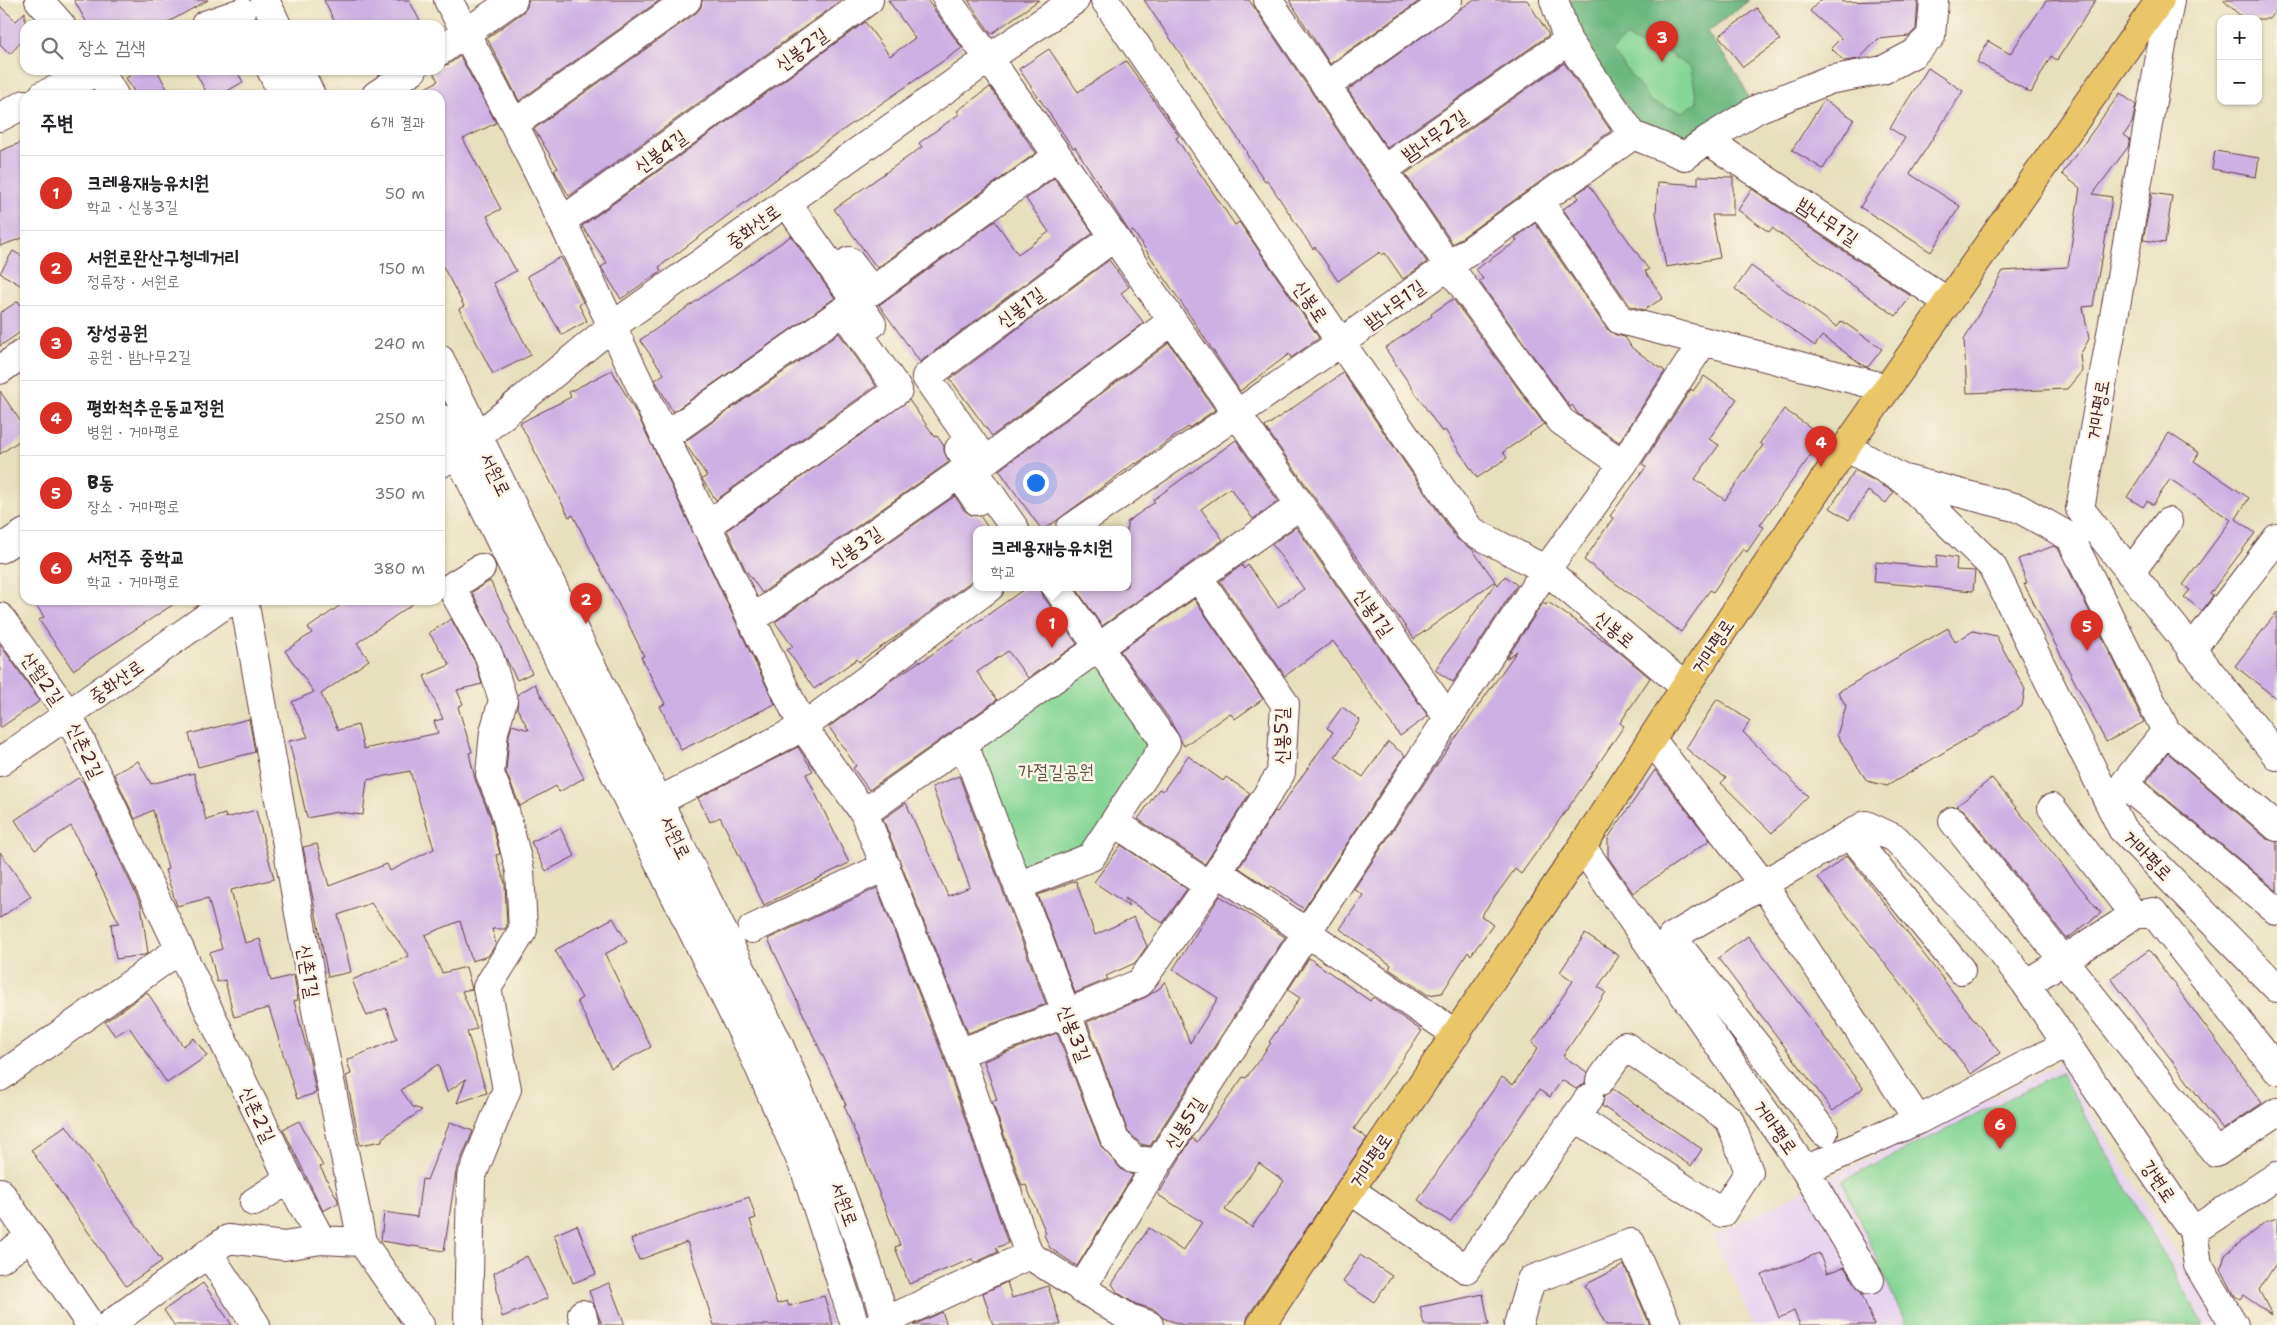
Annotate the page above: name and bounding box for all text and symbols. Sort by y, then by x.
map controls [2217,15,2262,105]
button: + [2217,15,2262,60]
search box [20,20,445,75]
pin: 3 [1646,21,1678,62]
street label: 신봉2길 [770,22,833,77]
icon: search [38,34,66,62]
text: 장소 검색 [78,35,146,60]
button: − [2217,60,2262,105]
street label: 밤나무2길 [1397,104,1472,167]
text: 주변 [40,109,74,137]
text: 6개 결과 [370,112,425,133]
street label: 신봉4길 [629,124,692,179]
text: 크레용재능유치원 [87,170,209,195]
text: 1 [52,183,60,204]
text: 50 m [385,183,425,204]
street label: 밤나무1길 [1792,192,1863,251]
text: 학교 · 신봉3길 [87,196,178,217]
street label: 중화산로 [721,198,785,254]
text: 서원로완산구청네거리 [87,245,240,270]
text: 2 [50,258,62,279]
text: 150 m [378,258,425,279]
text: 정류장 · 서원로 [87,271,180,292]
street label: 밤나무1길 [1359,274,1430,335]
street label: 신봉로 [1287,275,1334,327]
street label: 신봉1길 [991,281,1049,334]
text: 장성공원 [87,320,148,345]
text: 3 [50,333,62,354]
text: 240 m [373,333,425,354]
text: 공원 · 밤나무2길 [87,346,191,367]
street label: 거마평로 [2080,378,2115,442]
text: 평화척추운동교정원 [87,395,225,420]
text: 4 [50,408,62,429]
text: 250 m [374,408,425,429]
text: 병원 · 거마평로 [87,421,180,442]
pin: 4 [1805,426,1837,467]
street label: 서원로 [474,448,517,500]
text: B동 [87,470,114,495]
your location [1023,470,1049,496]
text: 5 [51,483,61,504]
text: 350 m [374,483,425,504]
text: 장소 · 거마평로 [87,496,180,517]
street label: 신봉3길 [824,520,887,575]
popup [973,526,1131,591]
text: 크레용재능유치원 [991,535,1113,560]
text: 서전주 중학교 [87,545,185,570]
text: 6 [50,558,62,579]
text: 380 m [373,558,425,579]
text: 학교 [991,561,1017,582]
text: 학교 · 거마평로 [87,571,180,592]
pin: 2 [570,583,602,624]
street label: 신봉1길 [1348,583,1399,641]
street label: 신봉로 [1589,605,1640,654]
pin: 1 [1036,607,1068,648]
pin: 5 [2071,610,2103,651]
street label: 거마평로 [1685,614,1740,679]
street label: 산월2길 [15,647,70,710]
street label: 중화산로 [84,654,149,709]
street label: 신봉5길 [1269,707,1294,765]
street label: 신촌2길 [62,718,109,782]
park label: 가절길공원 [1018,759,1094,784]
street label: 서원로 [654,811,697,863]
street label: 거마평로 [2117,825,2178,886]
street label: 신촌1길 [292,942,325,1000]
street label: 신봉3길 [1052,1001,1097,1065]
street label: 신촌2길 [234,1082,281,1146]
street label: 신봉5길 [1158,1092,1211,1154]
street label: 거마평로 [1748,1095,1803,1160]
pin: 6 [1984,1108,2016,1149]
street label: 거마평로 [1343,1128,1398,1193]
street label: 강변로 [2135,1155,2182,1207]
street label: 서원로 [825,1178,864,1230]

